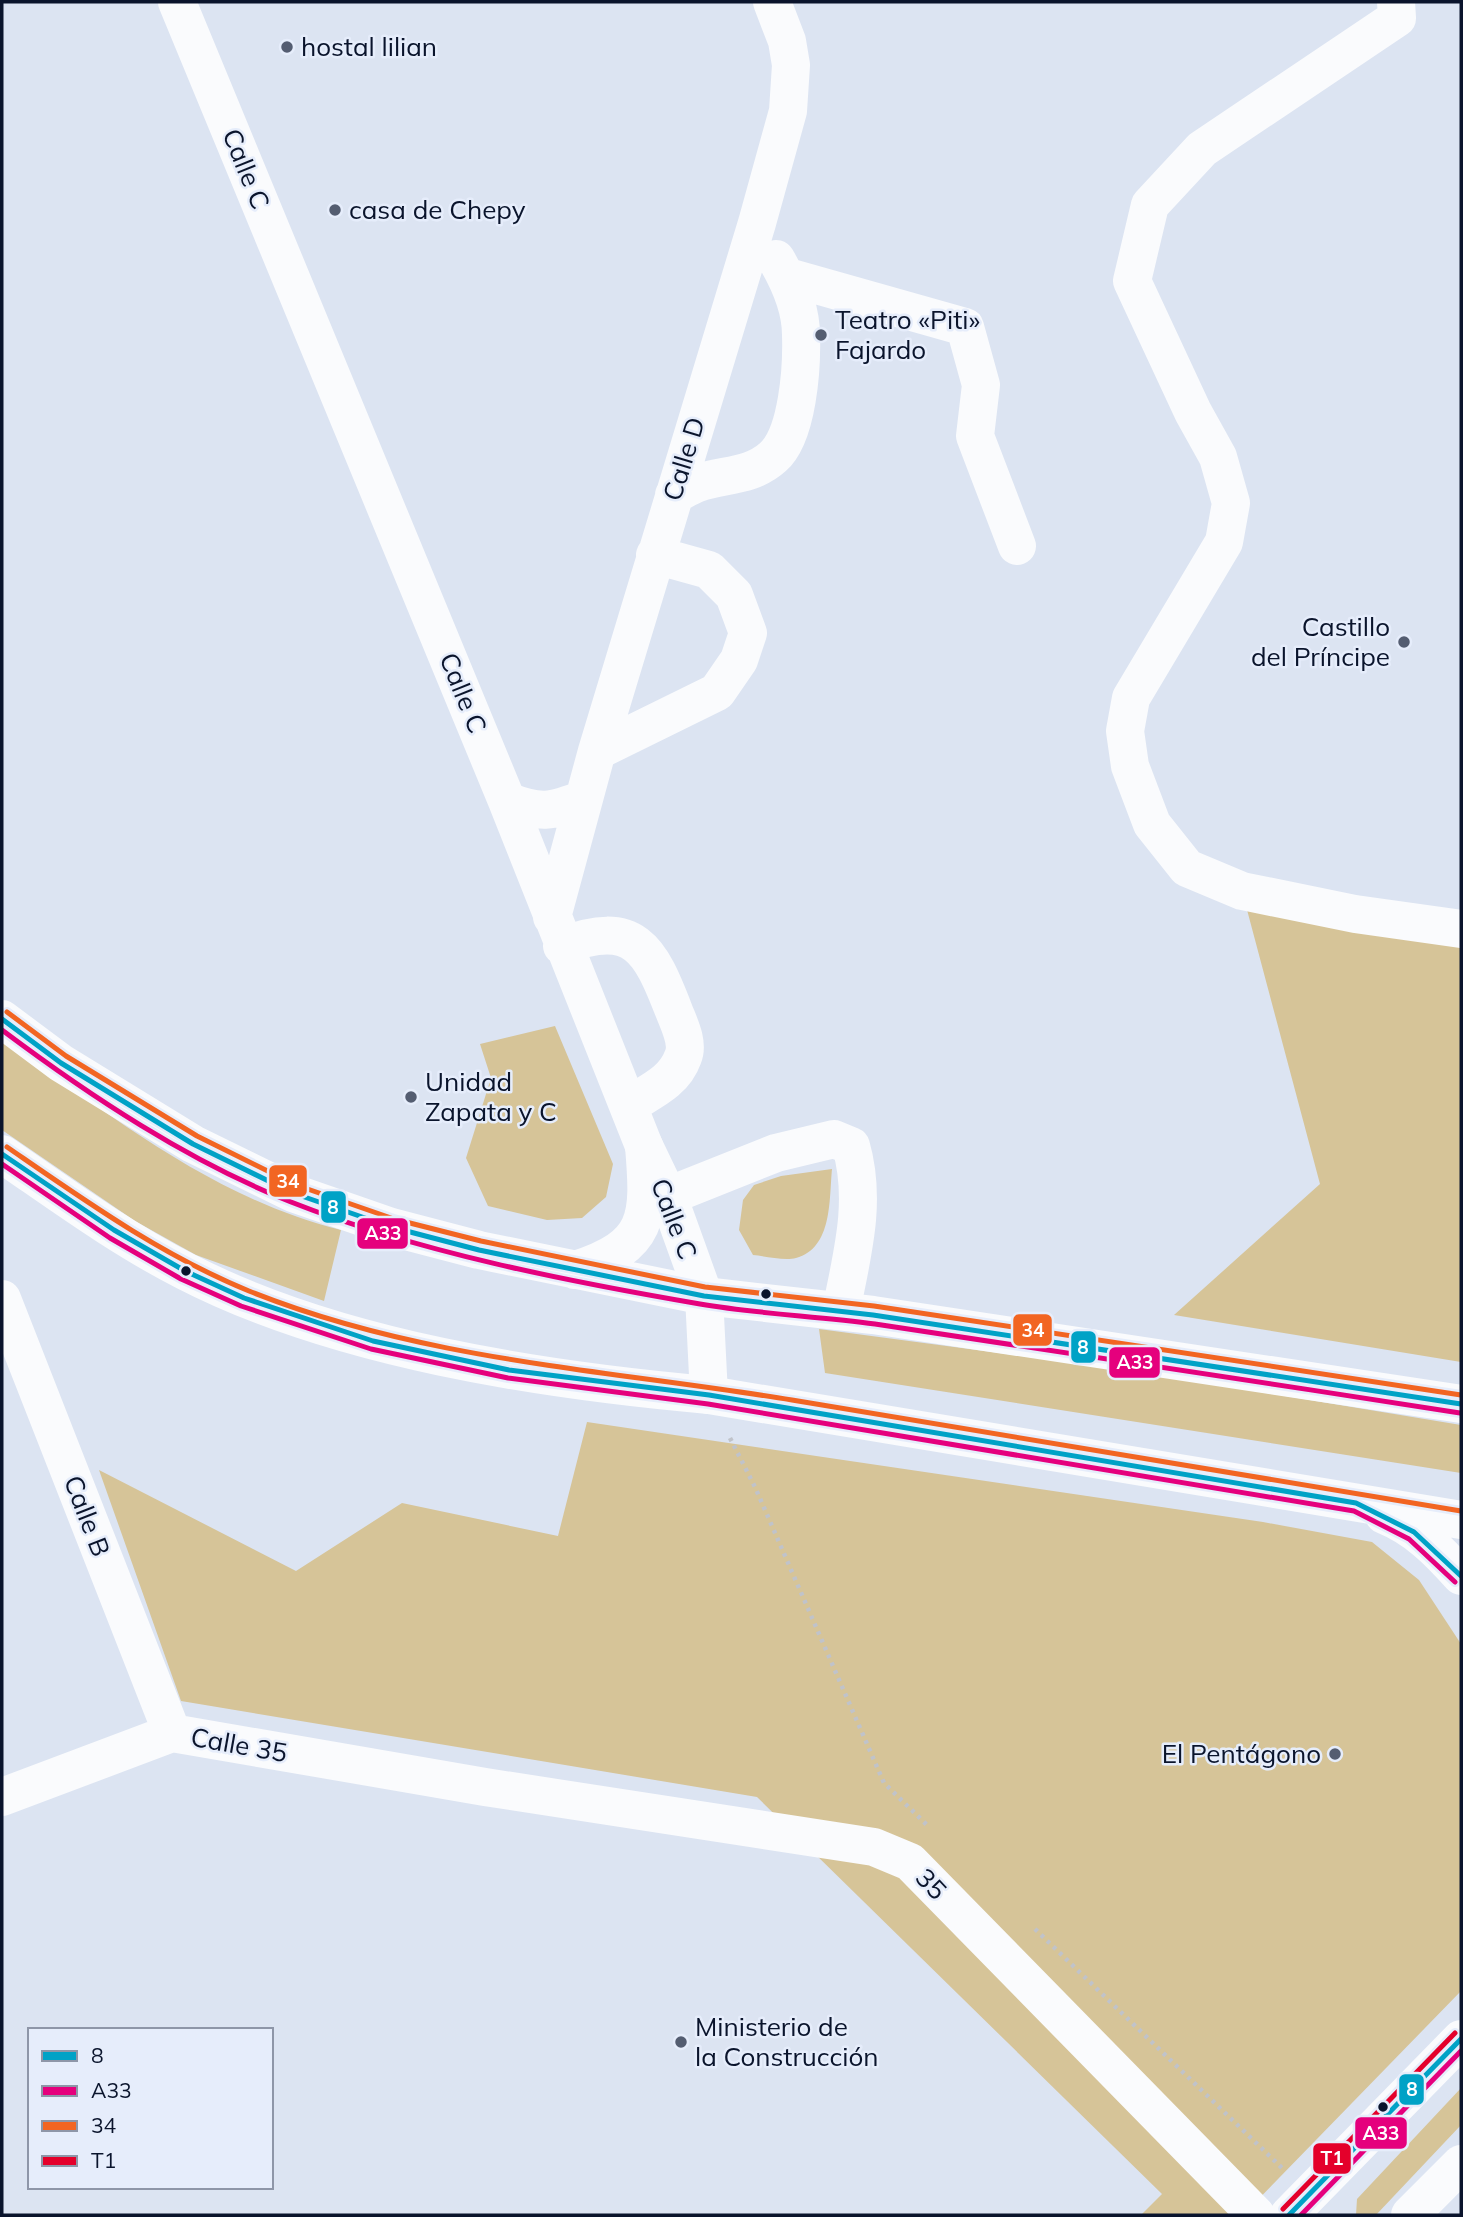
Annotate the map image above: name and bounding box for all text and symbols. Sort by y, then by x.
place label: hostal lilian [301,30,437,63]
marker: hostal lilian [279,39,295,55]
street label: Calle C [215,124,278,214]
place label: casa de Chepy [349,193,526,226]
marker: casa de Chepy [327,202,343,218]
place label: Teatro «Piti» Fajardo [835,303,980,366]
marker: Teatro «Piti» Fajardo [813,327,829,343]
street label: Calle D [655,413,712,505]
place label: Castillo del Príncipe [1251,610,1390,673]
marker: Castillo del Príncipe [1396,634,1412,650]
street label: Calle C [432,648,495,738]
place label: Unidad Zapata y C [425,1065,557,1128]
marker: Unidad Zapata y C [403,1089,419,1105]
line badge: 34 [268,1164,308,1198]
text: 34 [277,1169,300,1193]
street label: Calle C [644,1174,705,1264]
line badge: 8 [320,1190,347,1224]
text: 8 [327,1195,339,1219]
line badge: A33 [356,1217,409,1250]
text: A33 [364,1221,402,1245]
unlabelled marker [179,1264,193,1278]
unlabelled marker [759,1287,773,1301]
line badge: 34 [1012,1313,1053,1347]
text: 34 [1022,1318,1045,1342]
line badge: 8 [1070,1330,1097,1364]
text: 8 [1077,1335,1089,1359]
line badge: A33 [1108,1346,1161,1379]
text: A33 [1116,1350,1154,1374]
street label: Calle B [57,1471,118,1561]
street label: Calle 35 [188,1720,290,1769]
place label: El Pentágono [1162,1737,1321,1770]
marker: El Pentágono [1327,1746,1343,1762]
street label: 35 [909,1861,954,1906]
place label: Ministerio de la Construcción [695,2010,879,2073]
legend [28,2028,273,2189]
marker: Ministerio de la Construcción [673,2034,689,2050]
text: 8 [91,2042,104,2068]
line badge: 8 [1398,2073,1425,2106]
text: A33 [91,2077,132,2103]
text: 8 [1406,2077,1418,2101]
unlabelled marker [1376,2100,1390,2114]
text: 34 [91,2112,117,2138]
line badge: A33 [1354,2116,1408,2150]
text: A33 [1362,2121,1400,2145]
line badge: T1 [1312,2142,1352,2175]
text: T1 [1320,2146,1344,2170]
text: T1 [91,2147,116,2173]

